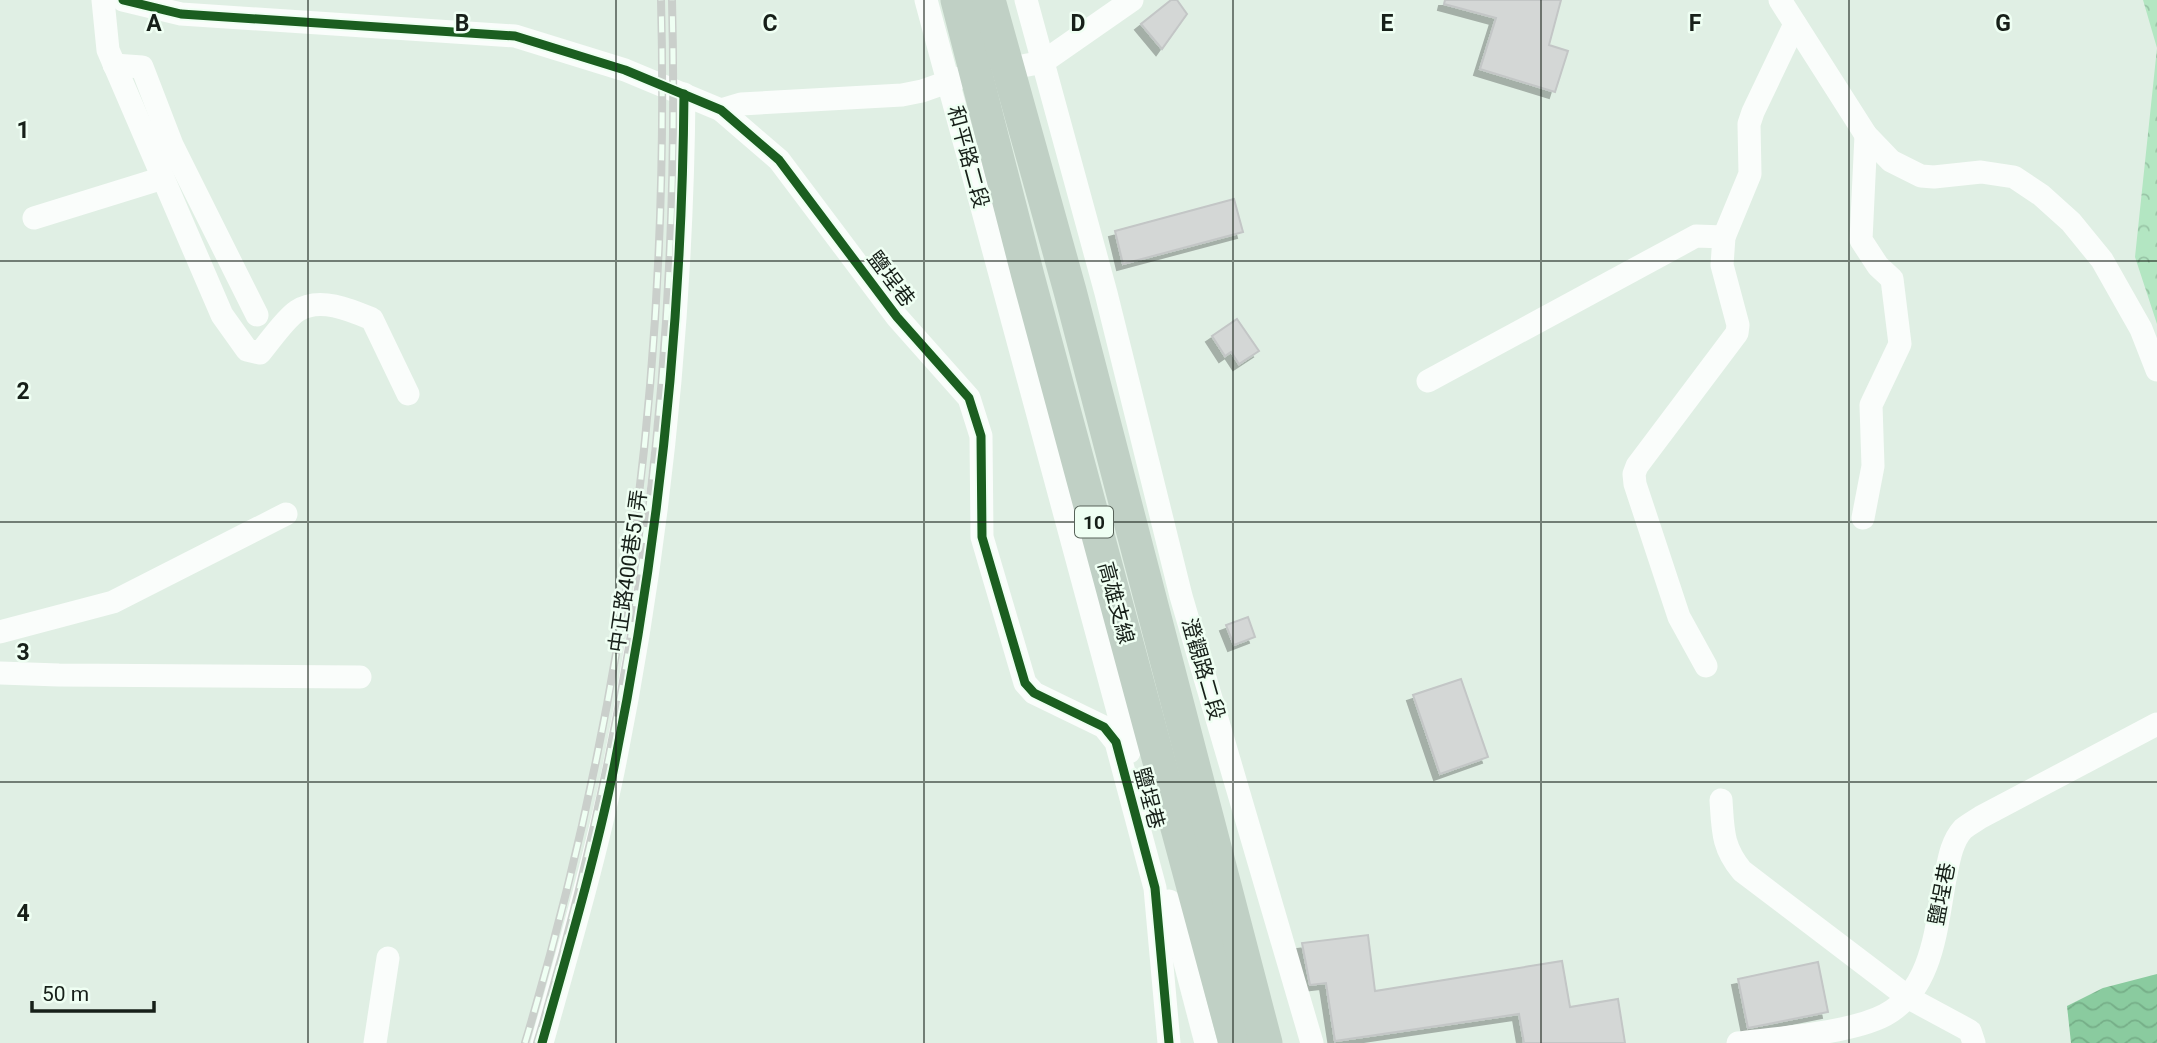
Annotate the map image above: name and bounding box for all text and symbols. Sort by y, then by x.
text: A [146,10,162,37]
text: B [455,10,469,37]
text: C [762,10,778,37]
text: D [1071,10,1085,37]
text: E [1381,10,1394,37]
text: F [1689,10,1702,37]
text: G [1995,10,2011,37]
street label: 和平路二段 [943,103,993,211]
text: 1 [16,117,30,144]
street label: 鹽埕巷 [862,247,920,311]
text: 2 [16,378,30,405]
street label: 中正路400巷51弄 [605,488,651,654]
road number: 10 [1075,506,1113,538]
street label: 高雄支線 [1094,559,1138,647]
street label: 澄觀路二段 [1177,615,1229,723]
text: 3 [16,639,30,666]
street label: 鹽埕巷 [1129,764,1169,832]
street label: 鹽埕巷 [1924,861,1960,927]
text: 4 [16,900,30,927]
scale bar [32,970,154,1014]
text: 50 m [42,982,89,1006]

